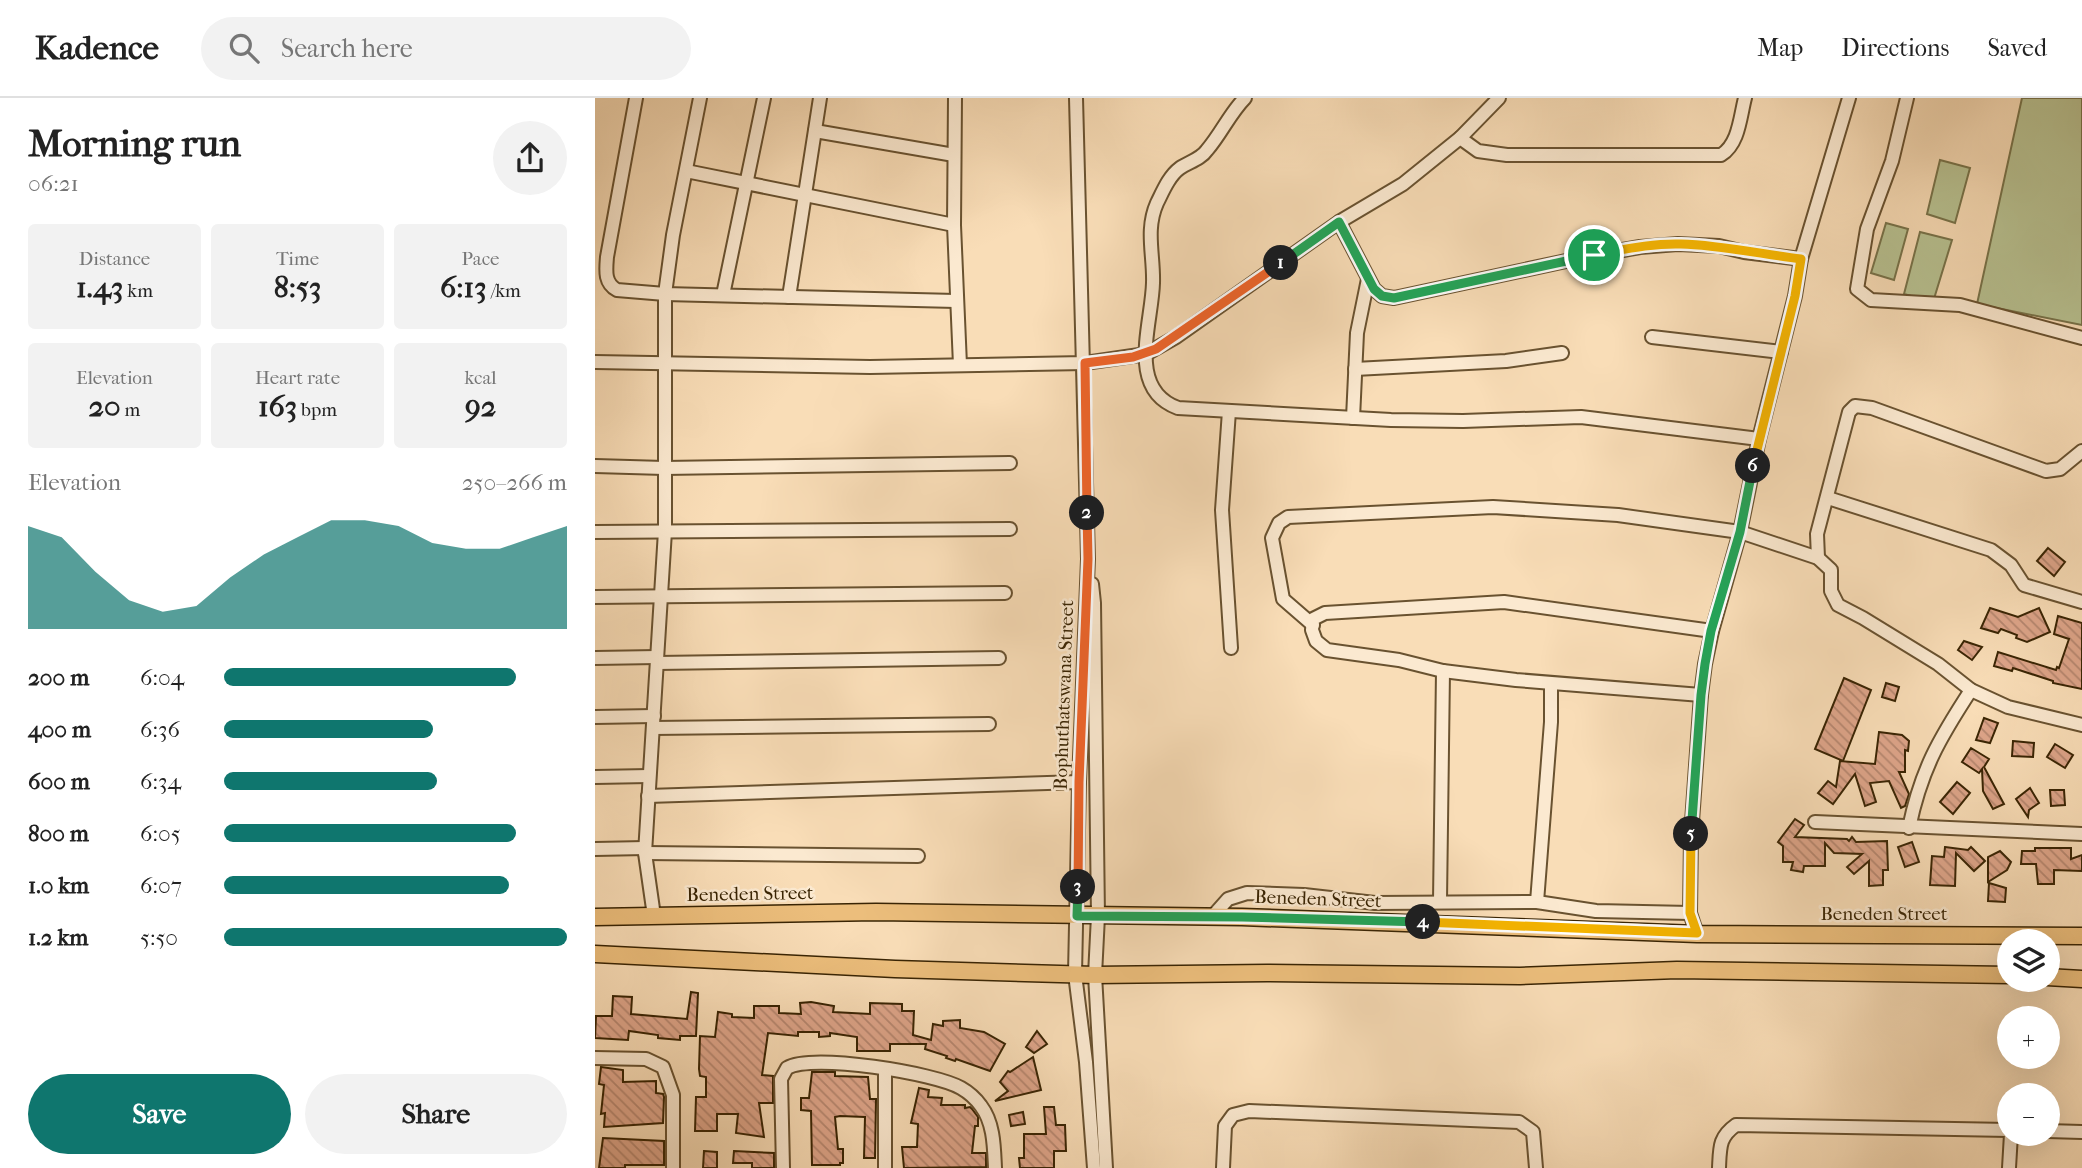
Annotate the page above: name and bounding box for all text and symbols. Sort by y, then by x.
search box [201,17,691,80]
text: Kadence [35,29,159,68]
icon: search [225,29,263,67]
text: Search here [281,33,413,64]
text: Map [1757,34,1803,62]
text: Directions [1841,34,1949,62]
text: Saved [1987,34,2047,62]
text: Morning run [28,121,241,166]
button: share [493,121,567,195]
text: 06:21 [28,170,79,197]
pin [1564,225,1624,285]
icon: arrive [1575,236,1613,274]
pin: 1 [1263,246,1299,280]
text: Distance [79,248,150,270]
text: Time [276,248,319,270]
text: Pace [462,248,499,270]
text: 1 [1277,251,1284,273]
text: 1.43 [76,270,123,305]
text: 8:53 [274,270,321,305]
text: 6:13 [440,270,487,305]
text: km [123,280,153,302]
text: /km [487,280,521,302]
text: Elevation [76,367,153,389]
text: Heart rate [255,367,340,389]
text: kcal [465,367,496,389]
text: 20 [89,389,121,424]
text: 163 [258,389,297,424]
text: 92 [465,389,496,424]
text: m [121,399,140,421]
text: bpm [297,399,337,421]
pin: 6 [1735,448,1771,484]
text: 6 [1747,454,1758,476]
text: Elevation [28,469,121,496]
text: 250–266 m [462,469,567,496]
pin: 2 [1070,496,1105,530]
text: 2 [1082,501,1091,523]
street label: Bophuthatswana Street [1050,600,1078,790]
text: 200 m [28,664,89,691]
text: 6:04 [140,664,184,691]
text: 400 m [28,716,91,743]
text: 6:36 [140,716,180,743]
text: 600 m [28,768,90,795]
text: 6:34 [140,768,181,795]
pin: 5 [1673,816,1709,852]
text: 800 m [28,820,89,847]
text: 6:05 [140,820,181,847]
text: 5 [1686,822,1695,844]
pin: 3 [1061,870,1095,904]
text: 1.0 km [28,872,89,899]
text: 6:07 [140,872,182,899]
text: 3 [1074,875,1081,897]
street label: Beneden Street [686,882,814,906]
street label: Beneden Street [1254,886,1382,912]
street label: Beneden Street [1820,903,1948,925]
pin: 4 [1405,904,1441,940]
text: 4 [1417,910,1428,932]
text: 1.2 km [28,924,88,951]
text: 5:50 [140,924,178,951]
map controls [1997,929,2060,1146]
button: layers [1997,929,2060,992]
button: + [1997,1006,2060,1069]
button: Save [28,1074,291,1154]
button: Share [305,1074,567,1154]
button: − [1997,1083,2060,1146]

